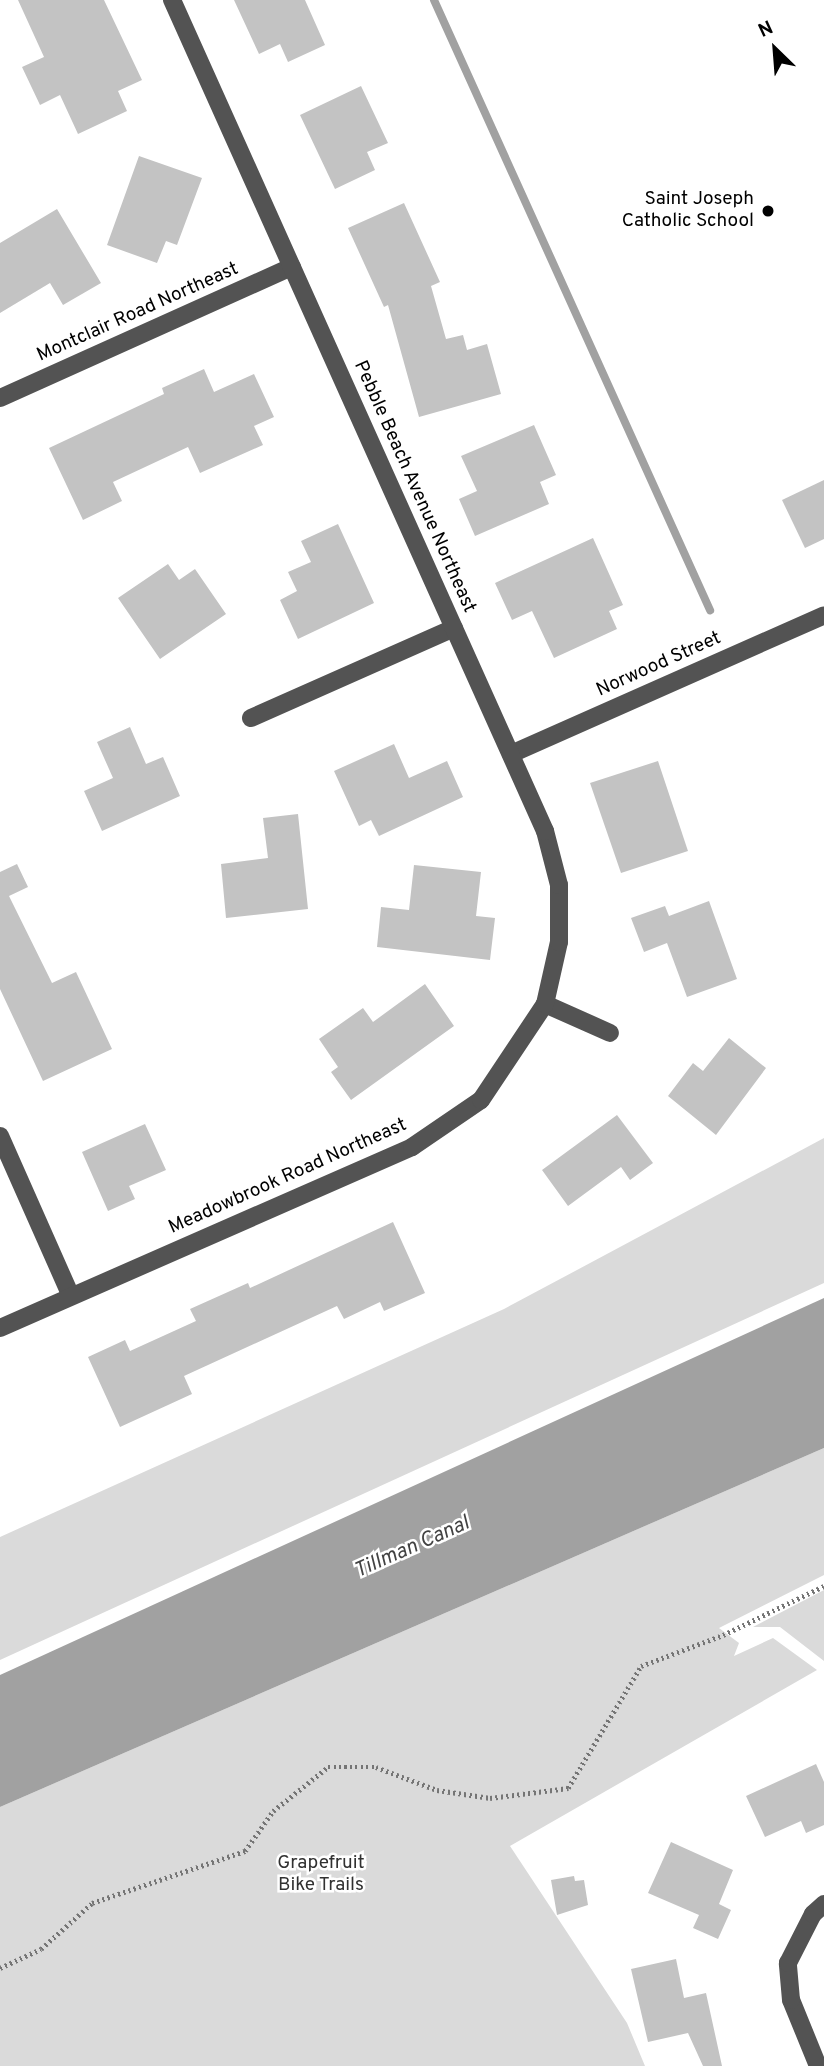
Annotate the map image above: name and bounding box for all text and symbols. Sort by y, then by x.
north arrow [740,14,810,84]
text: N [755,16,777,44]
place label: Saint Joseph Catholic School [622,189,754,233]
marker: Saint Joseph Catholic School [760,203,776,219]
street label: Montclair Road Northeast [34,258,242,368]
street label: Pebble Beach Avenue Northeast [348,357,480,617]
street label: Norwood Street [593,627,725,703]
street label: Meadowbrook Road Northeast [166,1114,410,1240]
water label: Tillman Canal [351,1511,473,1585]
park label: Grapefruit Bike Trails [277,1853,365,1897]

